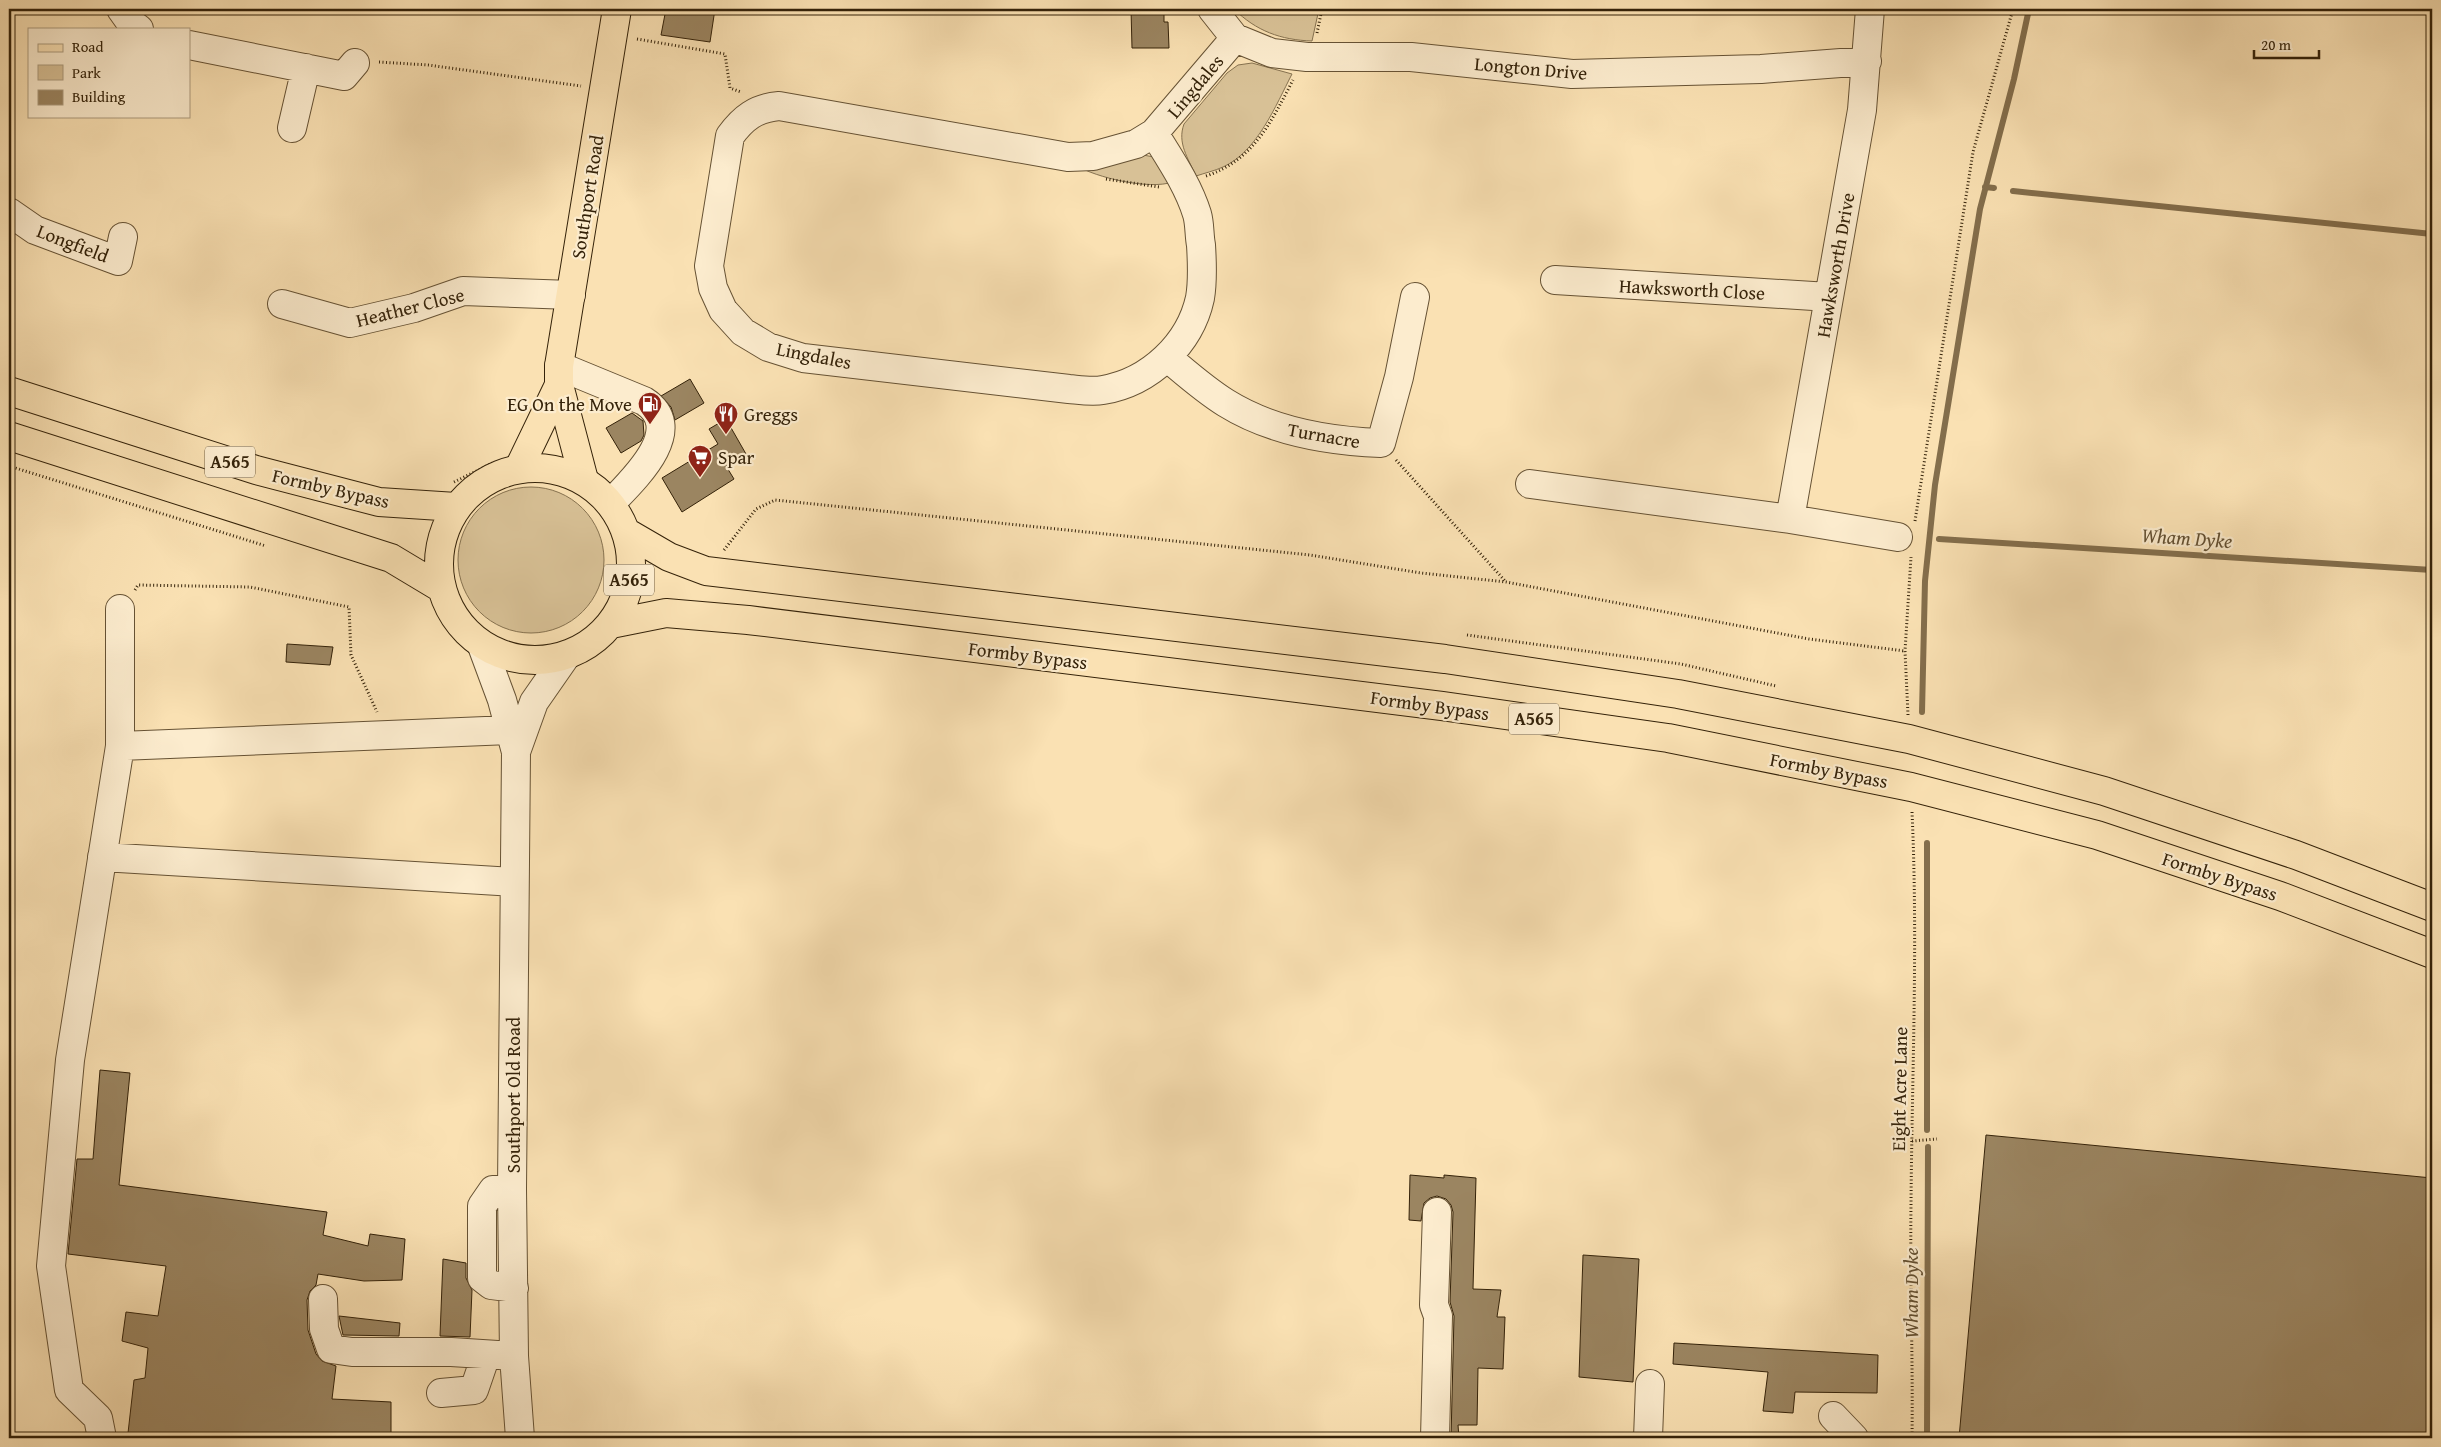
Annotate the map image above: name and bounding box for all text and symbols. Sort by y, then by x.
legend [28,28,190,118]
scale bar [2254,28,2318,60]
text: 20 m [2261,34,2292,55]
text: Road [72,36,103,57]
street label: Lingdales [1160,48,1230,124]
street label: Longton Drive [1474,49,1589,87]
text: Park [72,62,101,83]
text: Building [72,86,126,107]
street label: Southport Road [563,132,611,261]
street label: Hawksworth Drive [1808,190,1862,340]
street label: Longfield [33,217,114,270]
street label: Hawksworth Close [1618,271,1766,307]
street label: Heather Close [353,280,467,334]
street label: Lingdales [774,334,854,376]
place label: EG On the Move [507,390,632,418]
fuel station icon: EG On the Move [637,391,663,425]
place label: Greggs [744,400,798,428]
restaurant icon: Greggs [713,401,739,435]
street label: Turnacre [1285,415,1363,455]
place label: Spar [718,443,755,471]
supermarket icon: Spar [687,444,713,478]
road number: A565 [205,447,255,478]
street label: Formby Bypass [270,461,392,515]
water label: Wham Dyke [2141,520,2233,555]
road number: A565 [604,564,654,596]
street label: Formby Bypass [967,634,1089,676]
street label: Formby Bypass [1369,683,1491,727]
road number: A565 [1509,704,1559,734]
street label: Formby Bypass [1768,745,1890,795]
street label: Formby Bypass [2159,844,2281,908]
street label: Southport Old Road [499,1016,527,1173]
street label: Eight Acre Lane [1884,1026,1914,1151]
water label: Wham Dyke [1896,1248,1925,1338]

